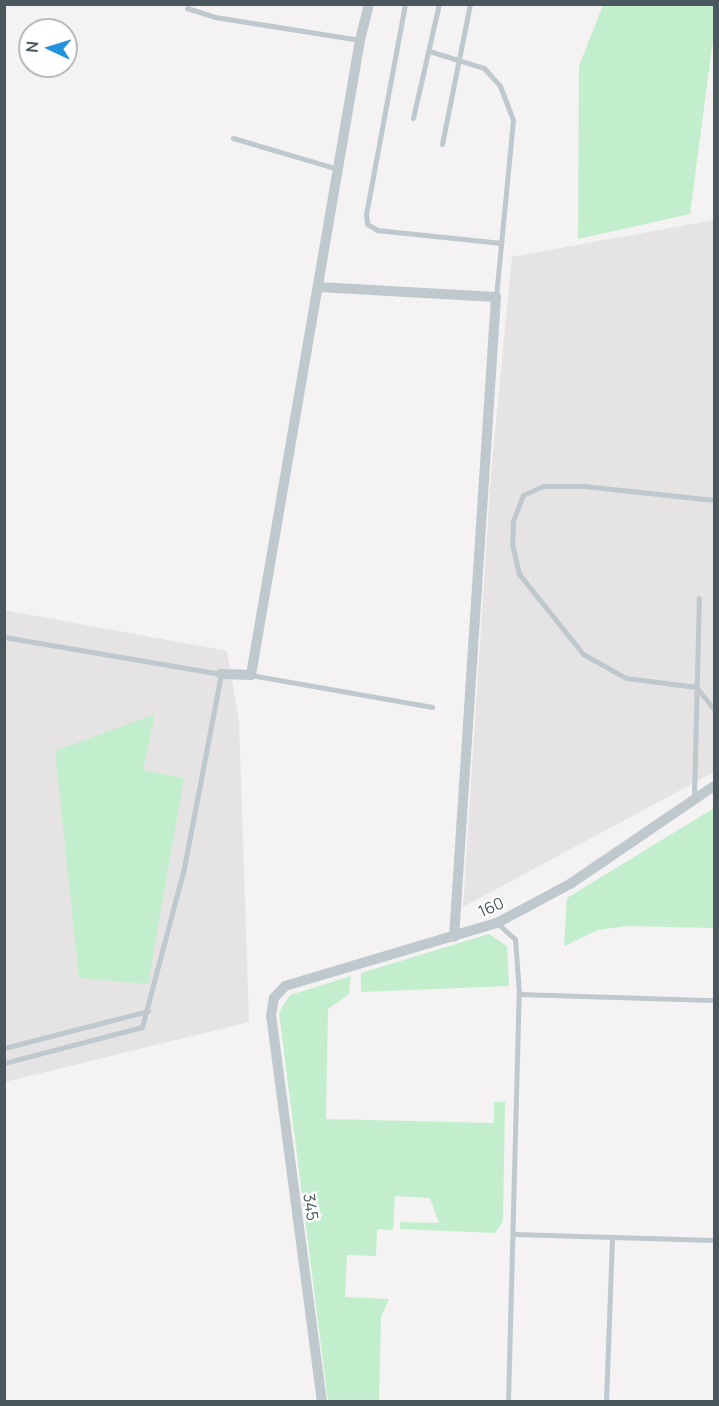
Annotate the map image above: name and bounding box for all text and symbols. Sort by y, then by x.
north arrow [18,18,78,78]
text: N [21,40,43,53]
street label: 160 [475,893,507,921]
street label: 345 [300,1192,322,1222]

